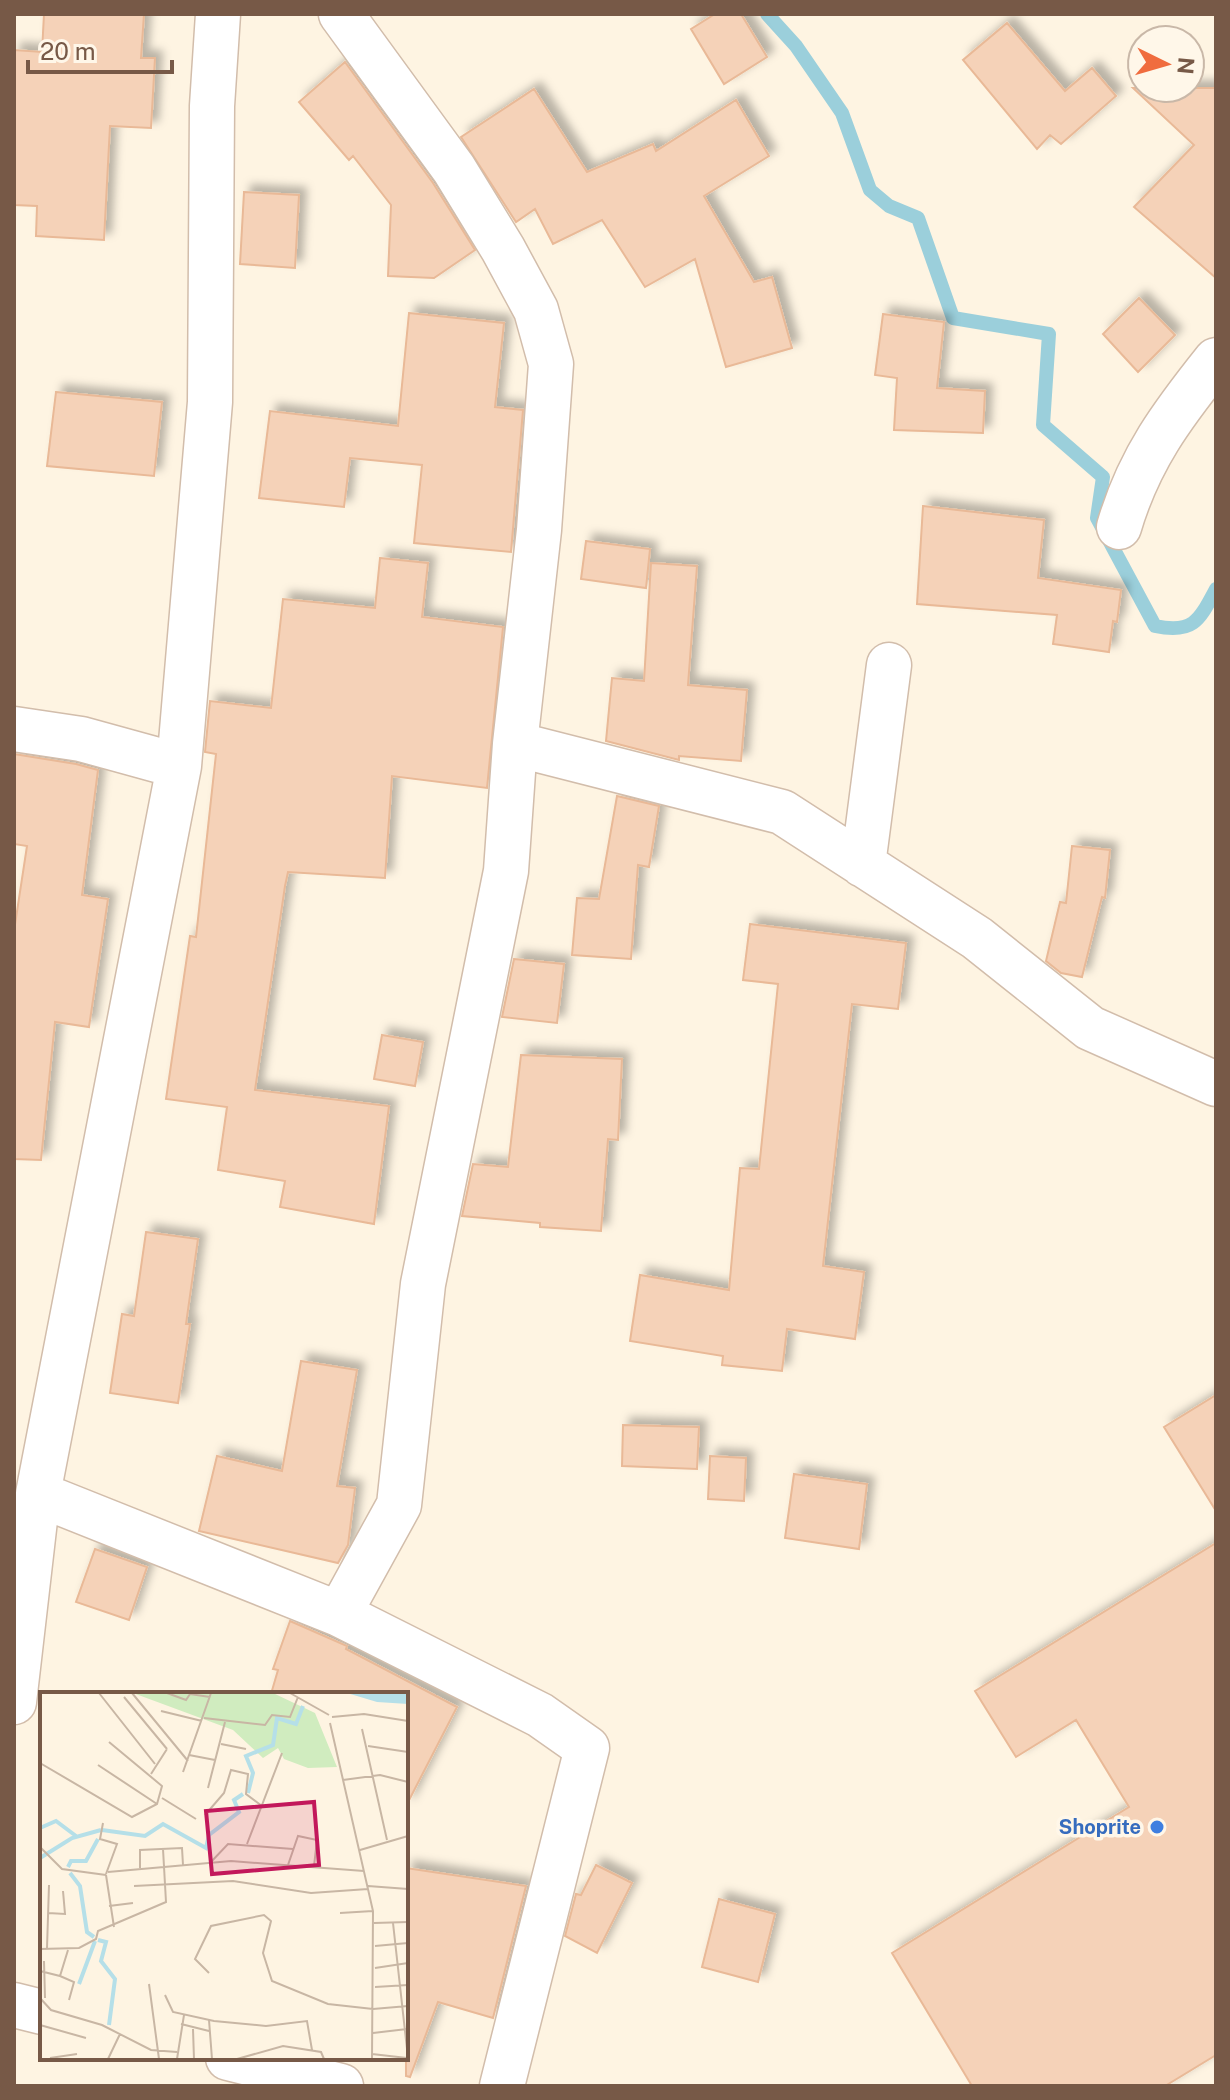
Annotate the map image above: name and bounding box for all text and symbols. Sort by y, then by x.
scale bar [28,24,172,74]
north arrow [1126,24,1206,104]
text: 20 m [40,37,96,65]
text: N [1172,56,1200,75]
inset map [40,1692,408,2060]
place label: Shoprite [1059,1815,1141,1839]
marker: Shoprite [1148,1818,1166,1836]

